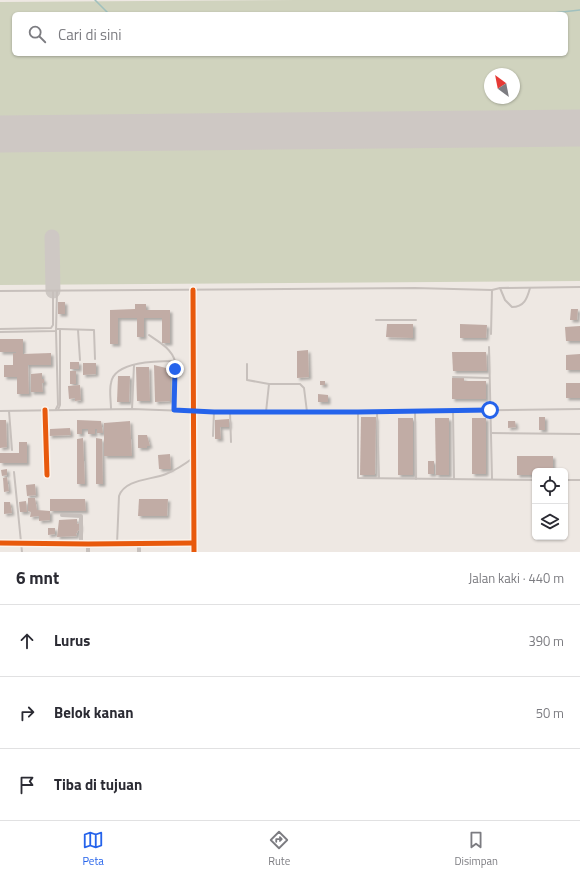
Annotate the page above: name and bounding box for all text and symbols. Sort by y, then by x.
search box [12,12,568,56]
icon: search [26,23,48,45]
text: Cari di sini [58,23,122,46]
north arrow [484,68,520,104]
route end [166,360,184,378]
route start [481,401,499,419]
map controls [532,468,568,540]
button: locate [532,468,568,504]
button: layers [532,504,568,540]
text: 6 mnt [16,565,59,591]
text: Jalan kaki · 440 m [468,568,564,588]
text: Lurus [54,629,90,652]
icon: ahead [16,630,38,652]
text: 390 m [528,631,564,651]
text: Belok kanan [54,701,134,724]
icon: right [16,702,38,724]
text: 50 m [536,703,564,723]
text: Tiba di tujuan [54,773,142,796]
icon: arrive [16,774,38,796]
tab: Peta [82,829,104,869]
tab: Rute [268,829,290,869]
tab: Disimpan [454,829,498,869]

